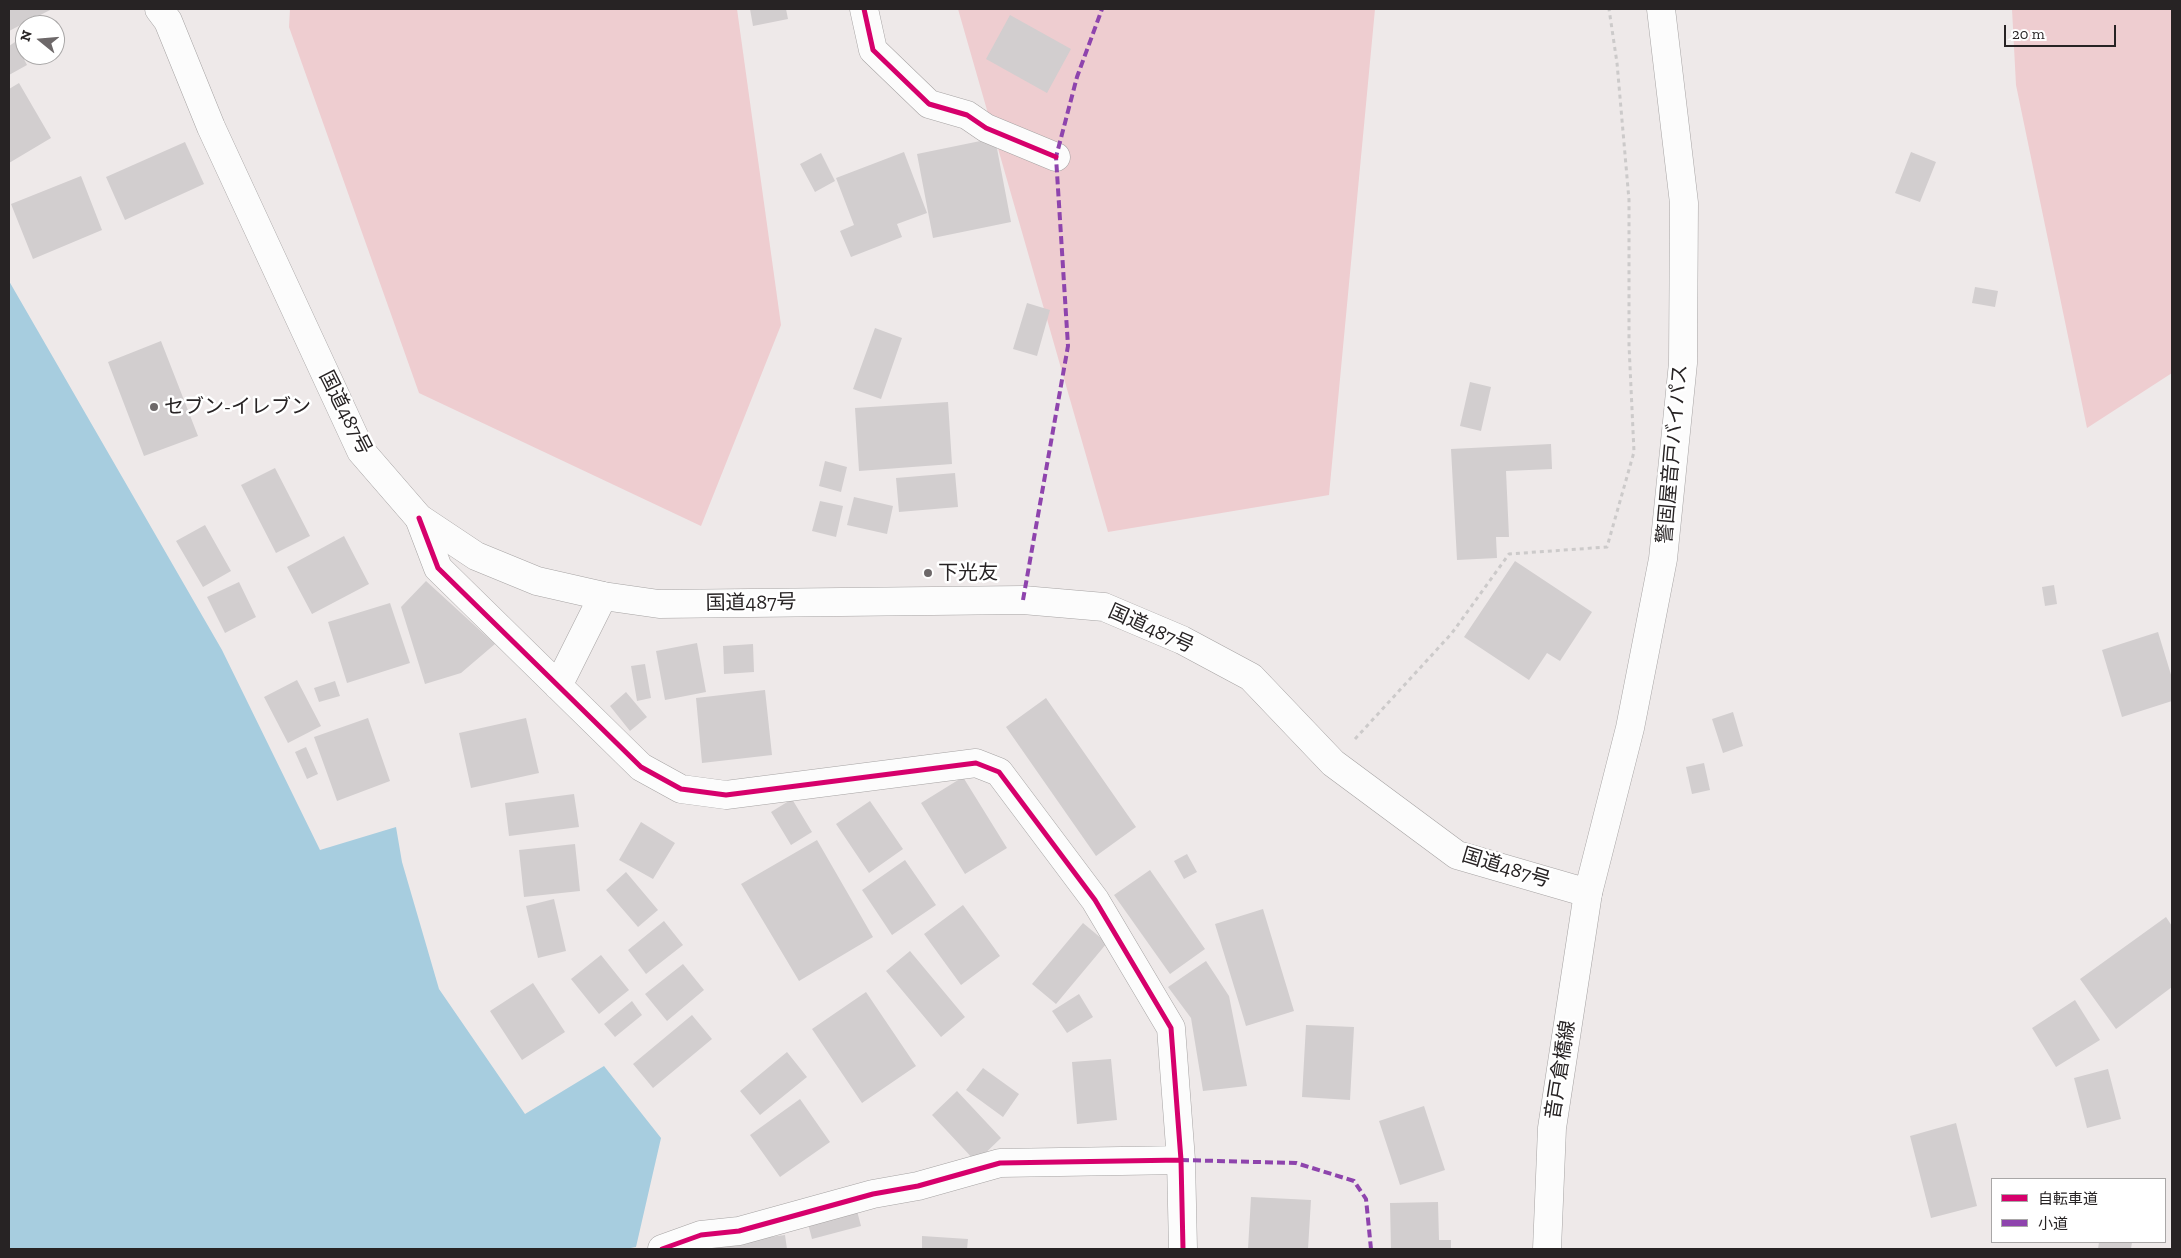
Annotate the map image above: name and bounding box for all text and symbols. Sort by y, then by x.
north arrow [15,15,65,65]
scale bar [2006,15,2118,47]
text: 20 m [2012,25,2045,43]
text: N [16,28,36,43]
street label: 警固屋音戸バイパス [1653,363,1693,545]
street label: 国道487号 [314,367,376,459]
place label: セブン-イレブン [164,395,311,419]
marker: セブン-イレブン [148,401,160,413]
place label: 下光友 [938,561,998,585]
marker: 下光友 [922,567,934,579]
street label: 国道487号 [705,590,797,616]
street label: 国道487号 [1105,600,1197,658]
street label: 国道487号 [1459,843,1553,893]
street label: 音戸倉橋線 [1541,1019,1581,1121]
legend [1991,1178,2166,1243]
text: 自転車道 [2038,1190,2098,1208]
text: 小道 [2038,1215,2068,1233]

